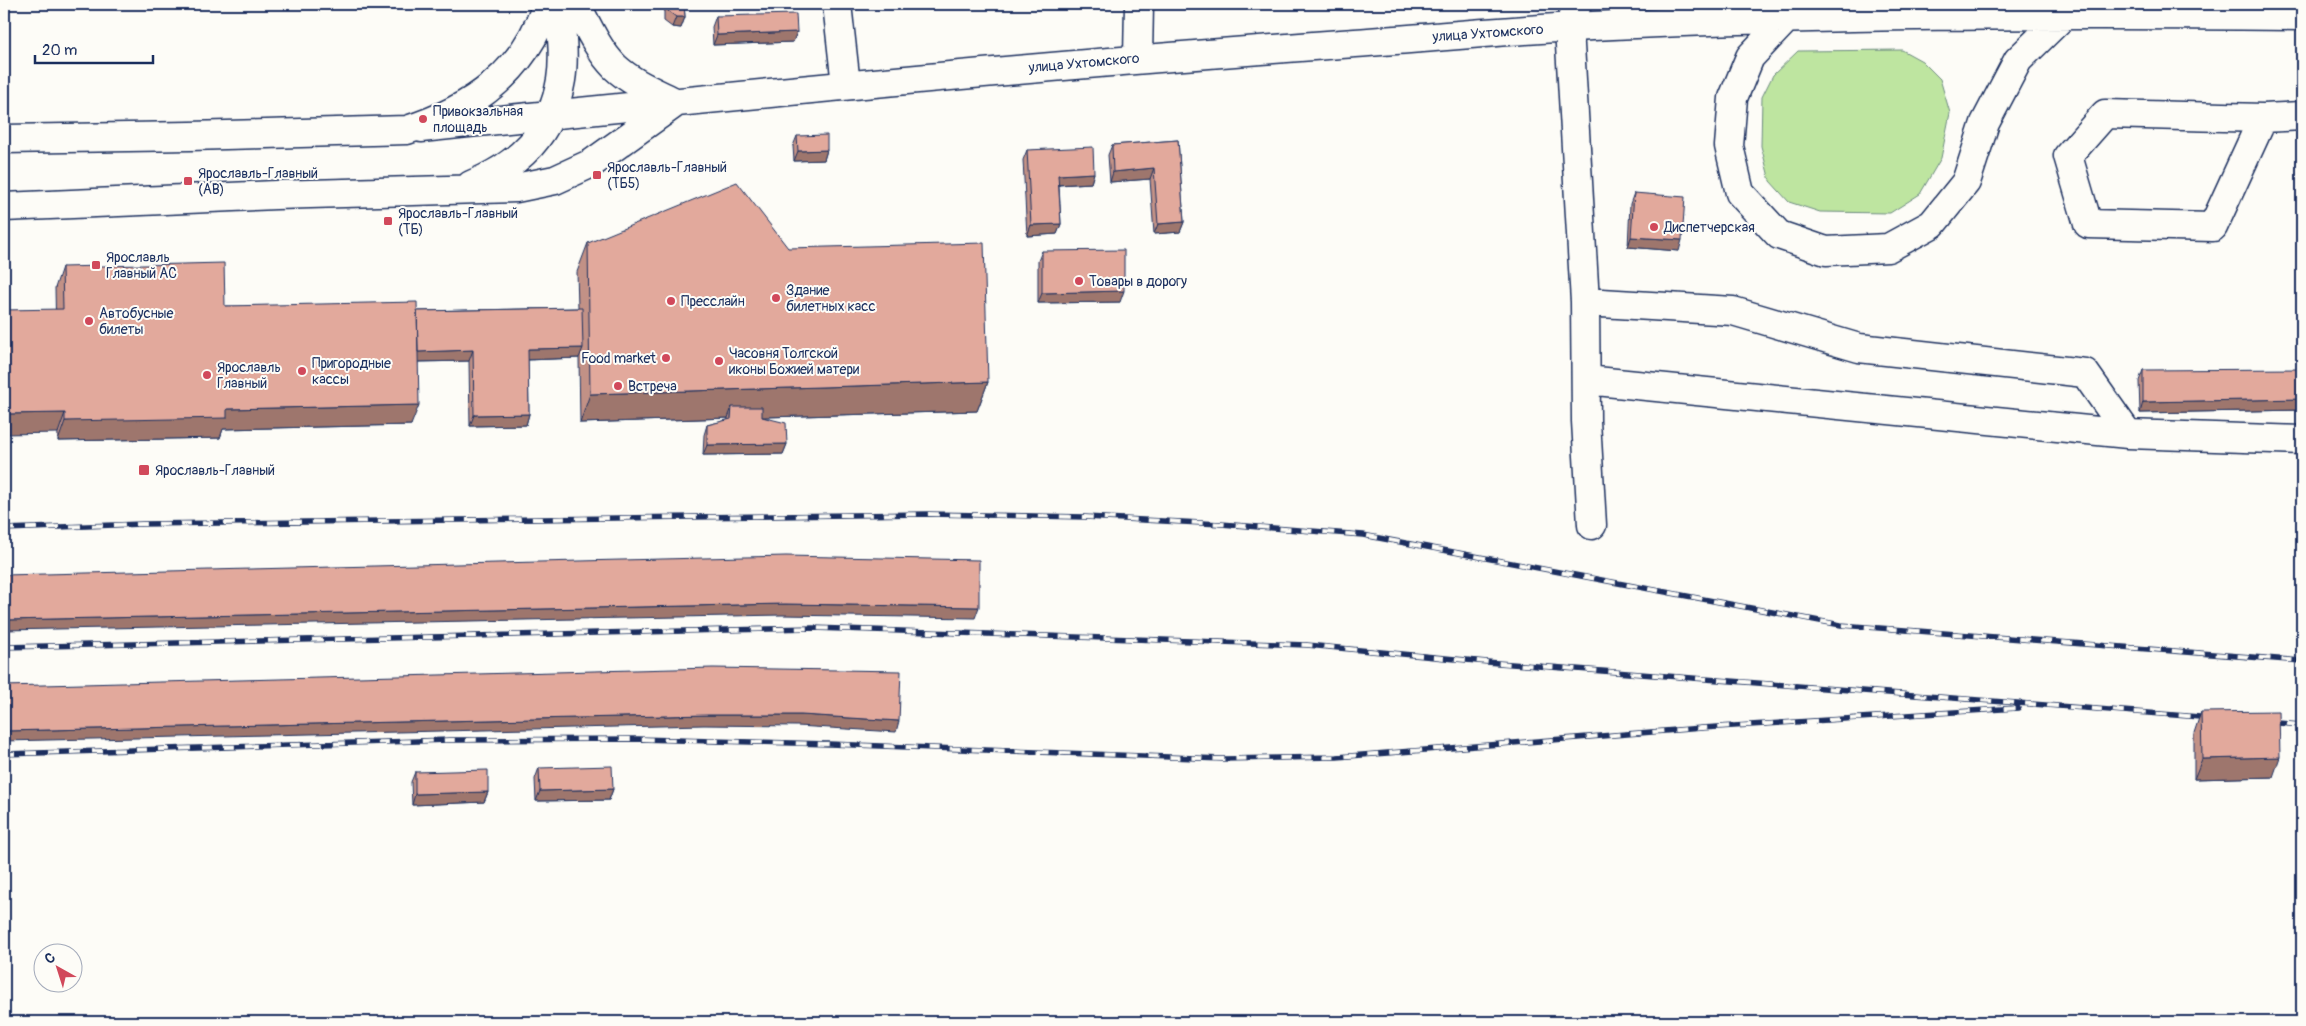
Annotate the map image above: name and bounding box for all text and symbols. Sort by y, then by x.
street label: улица Ухтомского [1431,21,1545,45]
scale bar [35,32,152,64]
text: 20 m [42,41,77,60]
street label: улица Ухтомского [1027,50,1141,76]
place label: Привокзальная площадь [433,103,523,136]
marker: Привокзальная площадь [417,113,429,125]
place label: Ярославль-Главный (ТБ5) [607,159,727,192]
place label: Ярославль-Главный (АВ) [198,165,318,198]
marker: Ярославль-Главный (ТБ5) [591,169,603,181]
marker: Ярославль-Главный (АВ) [182,175,194,187]
place label: Ярославль-Главный (ТБ) [398,205,518,238]
marker: Ярославль-Главный (ТБ) [382,215,394,227]
place label: Диспетчерская [1663,219,1755,236]
marker: Диспетчерская [1648,221,1660,233]
place label: Ярославль Главный АС [106,249,177,282]
marker: Ярославль Главный АС [90,259,102,271]
place label: Товары в дорогу [1089,273,1187,290]
marker: Товары в дорогу [1073,275,1085,287]
place label: Здание билетных касс [786,282,876,315]
marker: Здание билетных касс [770,292,782,304]
place label: Пресслайн [681,293,745,310]
marker: Пресслайн [665,295,677,307]
place label: Автобусные билеты [99,305,174,338]
marker: Автобусные билеты [83,315,95,327]
place label: Часовня Толгской иконы Божией матери [729,345,859,378]
place label: Food market [581,350,656,367]
marker: Food market [660,352,672,364]
place label: Пригородные кассы [312,355,391,388]
marker: Часовня Толгской иконы Божией матери [713,355,725,367]
place label: Ярославль Главный [217,359,281,392]
marker: Пригородные кассы [296,365,308,377]
marker: Ярославль Главный [201,369,213,381]
place label: Встреча [628,378,677,395]
marker: Встреча [612,380,624,392]
place label: Ярославль-Главный [155,462,275,479]
marker: Ярославль-Главный [137,463,151,477]
north arrow [32,944,82,994]
text: С [41,949,59,968]

